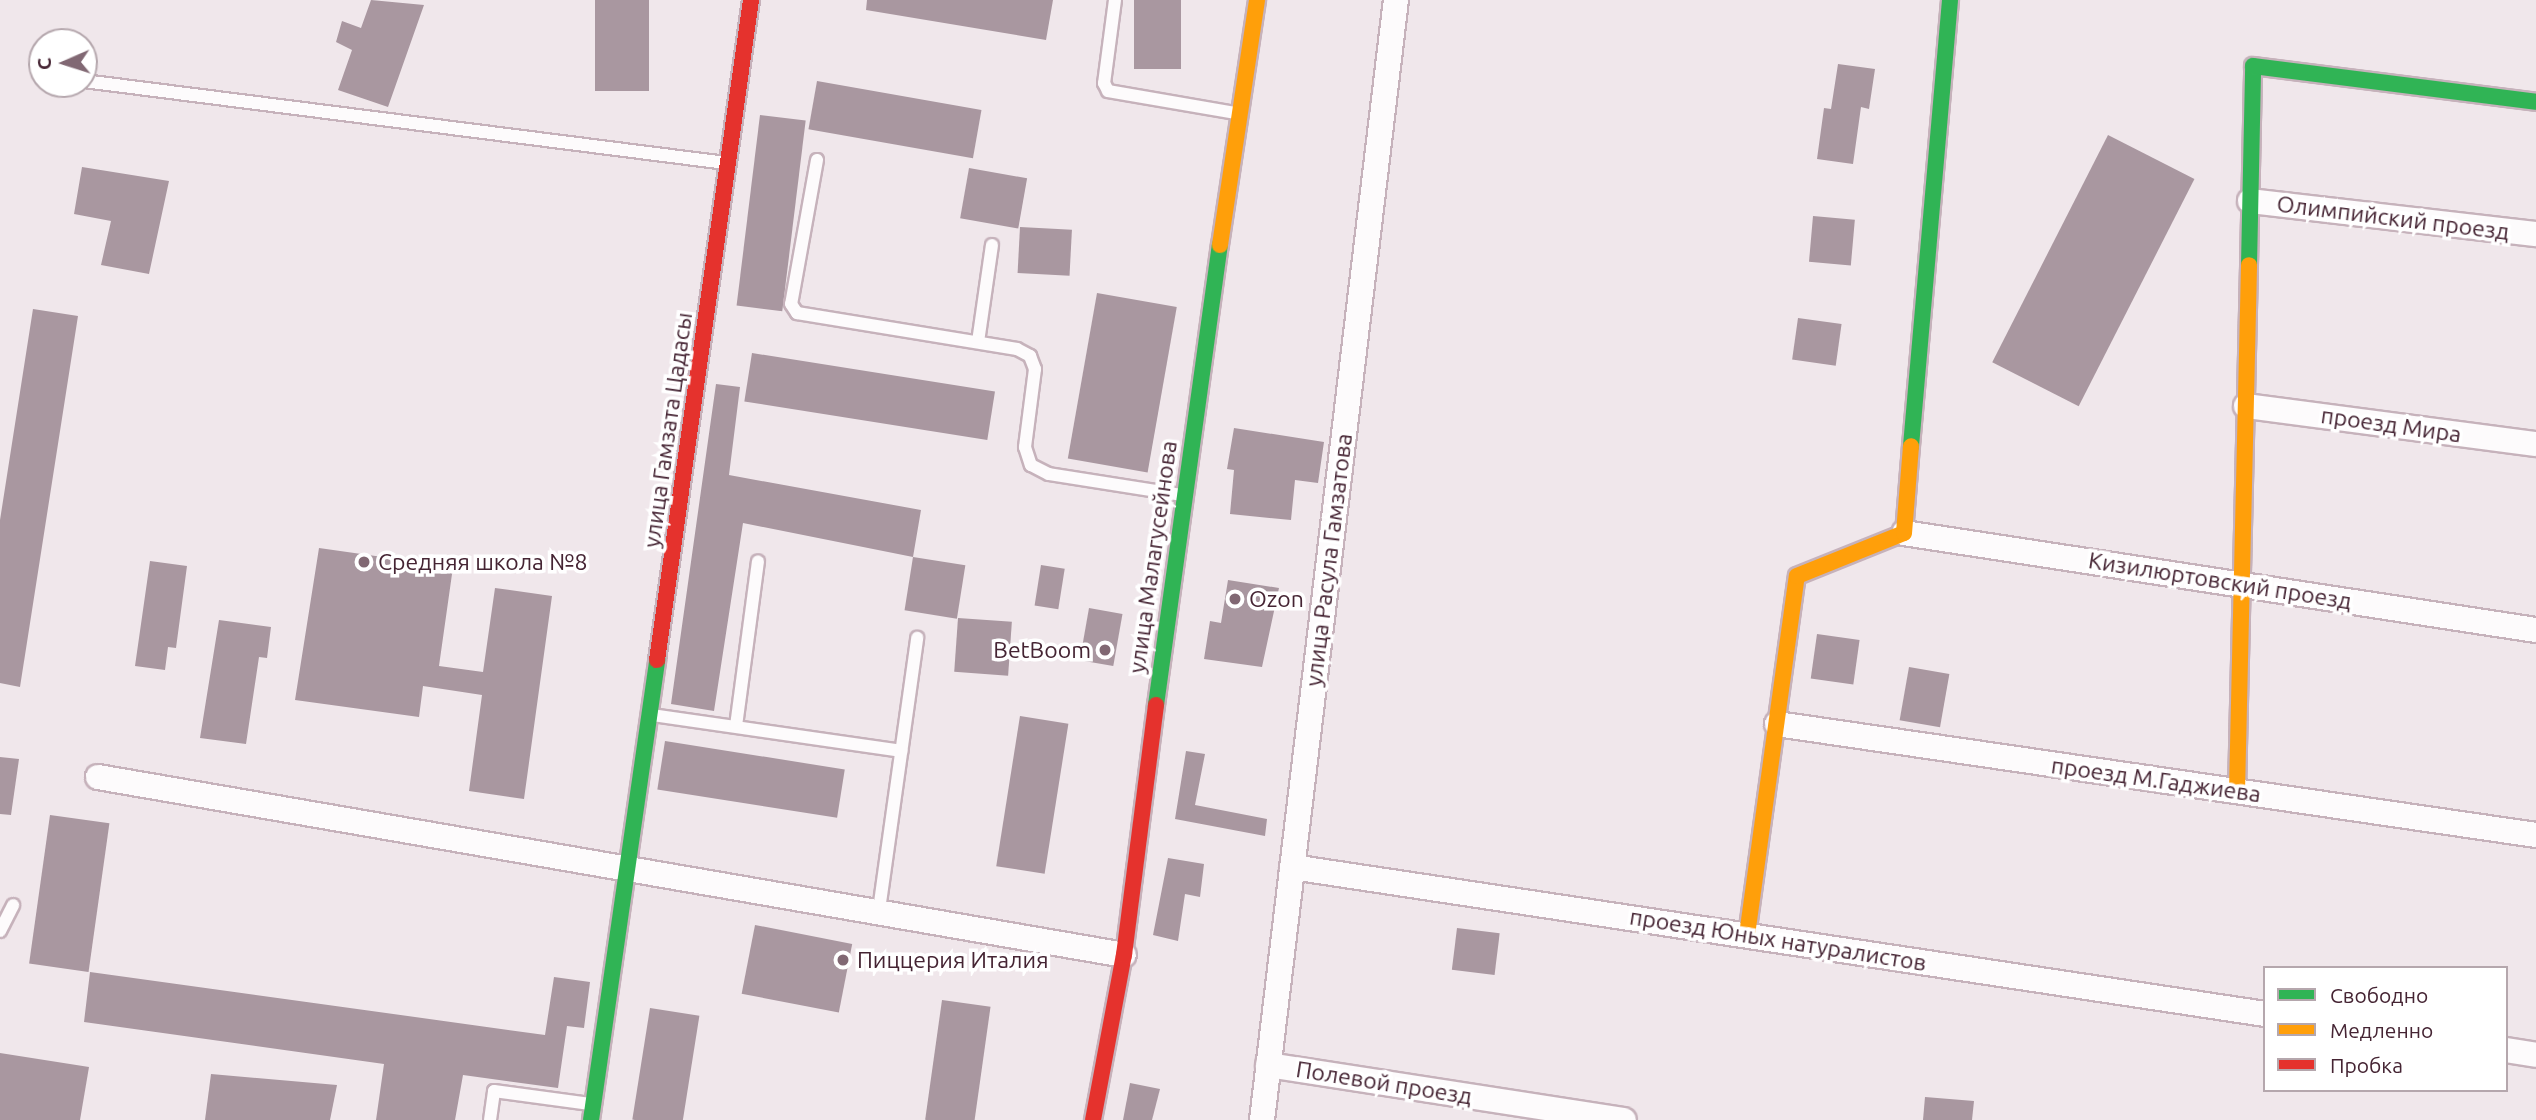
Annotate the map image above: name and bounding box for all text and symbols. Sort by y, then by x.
north arrow [28,28,98,98]
text: С [33,57,55,71]
street label: Олимпийский проезд [2275,190,2511,246]
street label: улица Гамзата Цадасы [638,310,698,550]
street label: проезд Мира [2319,401,2463,449]
street label: улица Расула Гамзатова [1300,432,1358,688]
street label: улица Малагусейнова [1123,439,1183,675]
street label: Кизилюртовский проезд [2086,547,2354,615]
place label: Средняя школа №8 [378,548,587,576]
marker: Средняя школа №8 [356,554,372,570]
place label: Ozon [1249,585,1304,613]
marker: Ozon [1227,591,1243,607]
place label: BetBoom [993,636,1091,664]
marker: BetBoom [1097,642,1113,658]
street label: проезд М.Гаджиева [2049,752,2263,808]
street label: проезд Юных натуралистов [1628,903,1928,977]
place label: Пиццерия Италия [857,946,1049,974]
marker: Пиццерия Италия [835,952,851,968]
legend [2263,966,2508,1092]
text: Свободно [2330,983,2428,1007]
text: Медленно [2330,1018,2433,1042]
text: Пробка [2330,1053,2403,1077]
street label: Полевой проезд [1294,1055,1474,1111]

